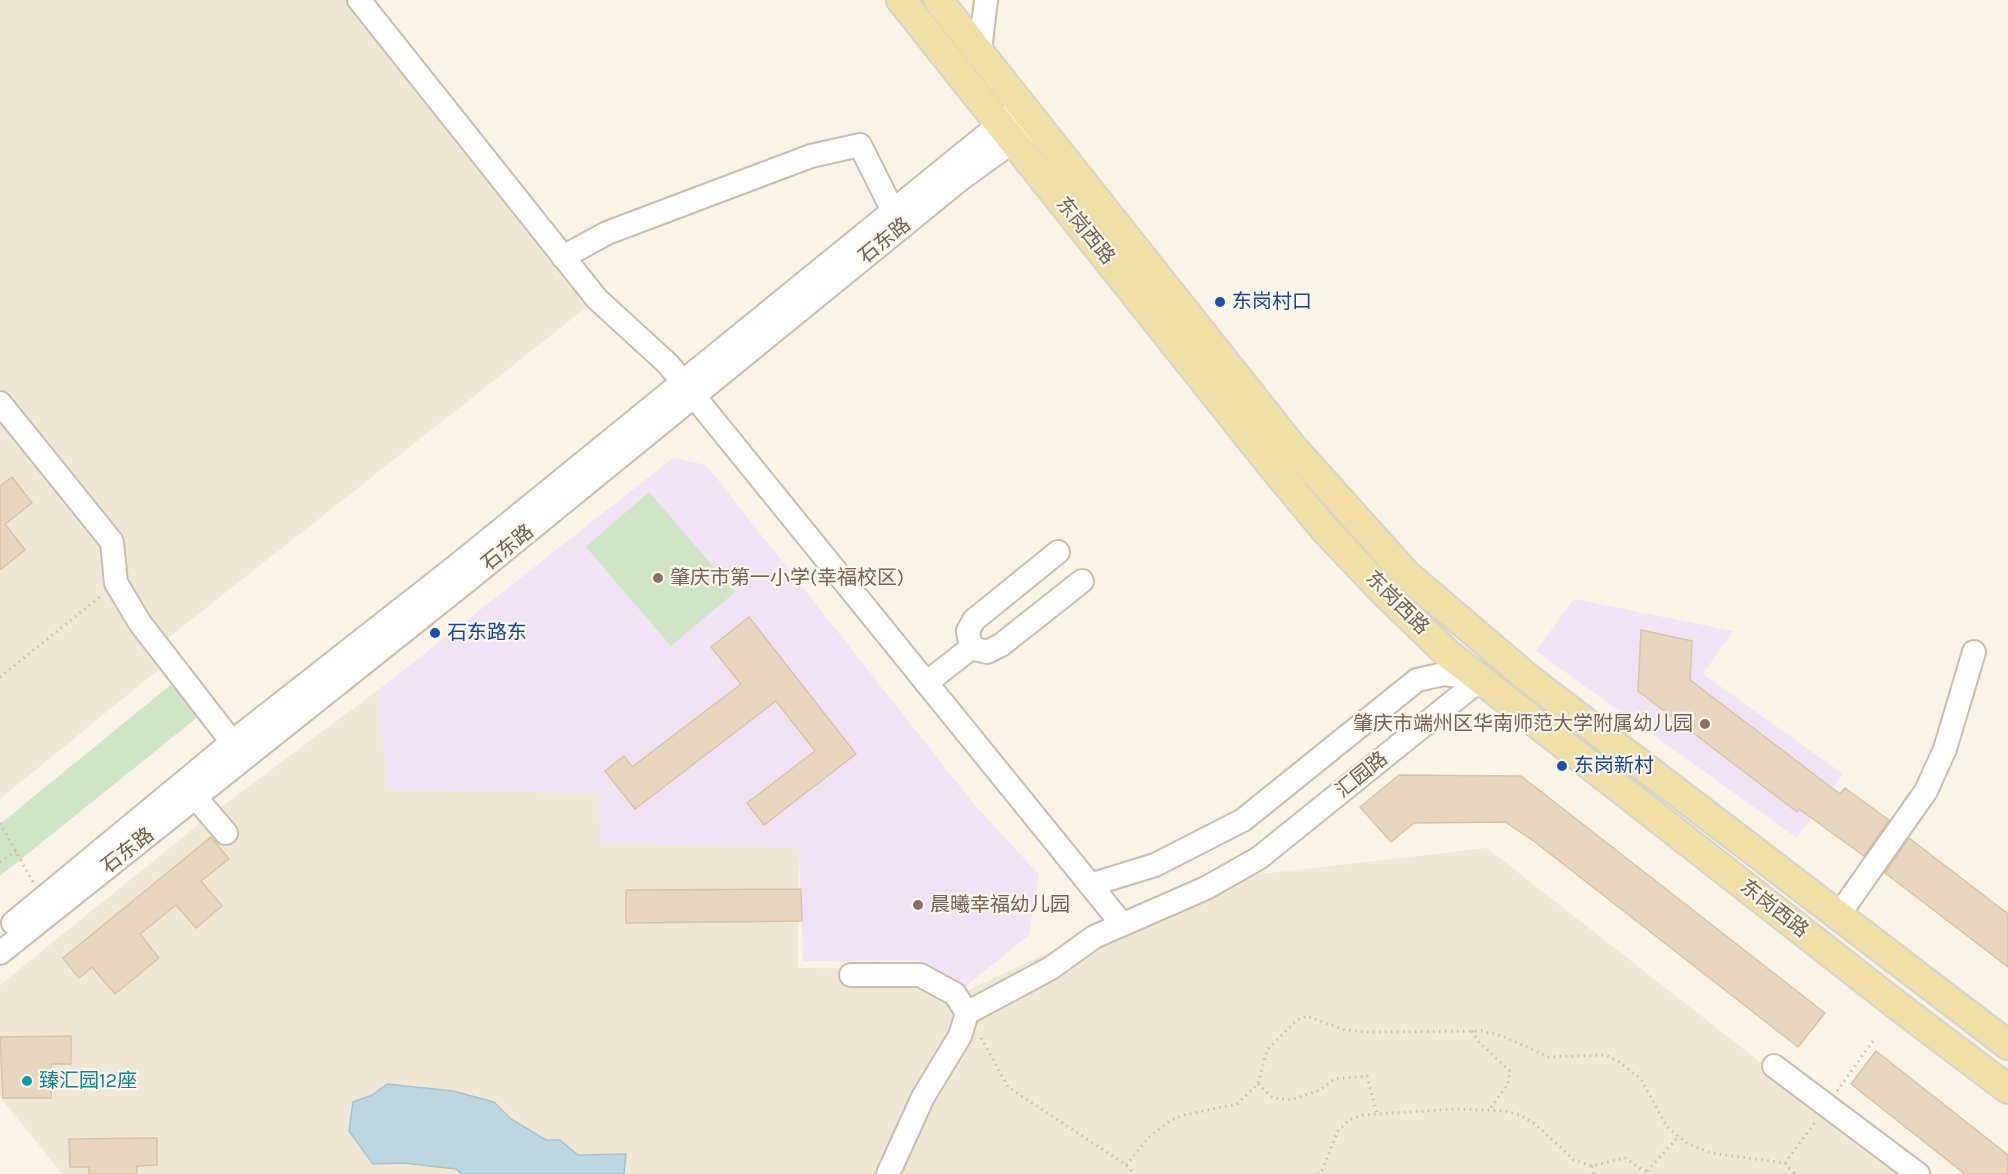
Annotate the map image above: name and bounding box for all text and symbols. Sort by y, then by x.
street label: 东岗西路 [1051,192,1119,270]
street label: 石东路 [854,213,916,269]
place label: 东岗村口 [1232,290,1312,314]
marker: 东岗村口 [1213,295,1227,309]
street label: 石东路 [477,520,539,576]
place label: 肇庆市第一小学(幸福校区) [670,566,904,590]
street label: 东岗西路 [1360,566,1434,640]
marker: 肇庆市第一小学(幸福校区) [651,571,665,585]
place label: 石东路东 [447,621,527,645]
marker: 石东路东 [428,626,442,640]
place label: 肇庆市端州区华南师范大学附属幼儿园 [1353,712,1693,736]
marker: 肇庆市端州区华南师范大学附属幼儿园 [1698,717,1712,731]
street label: 汇园路 [1331,747,1393,803]
place label: 东岗新村 [1574,754,1654,778]
marker: 东岗新村 [1555,759,1569,773]
street label: 石东路 [97,823,159,879]
street label: 东岗西路 [1735,875,1813,943]
place label: 晨曦幸福幼儿园 [930,893,1070,917]
marker: 晨曦幸福幼儿园 [911,898,925,912]
place label: 臻汇园12座 [39,1069,137,1093]
marker: 臻汇园12座 [20,1074,34,1088]

